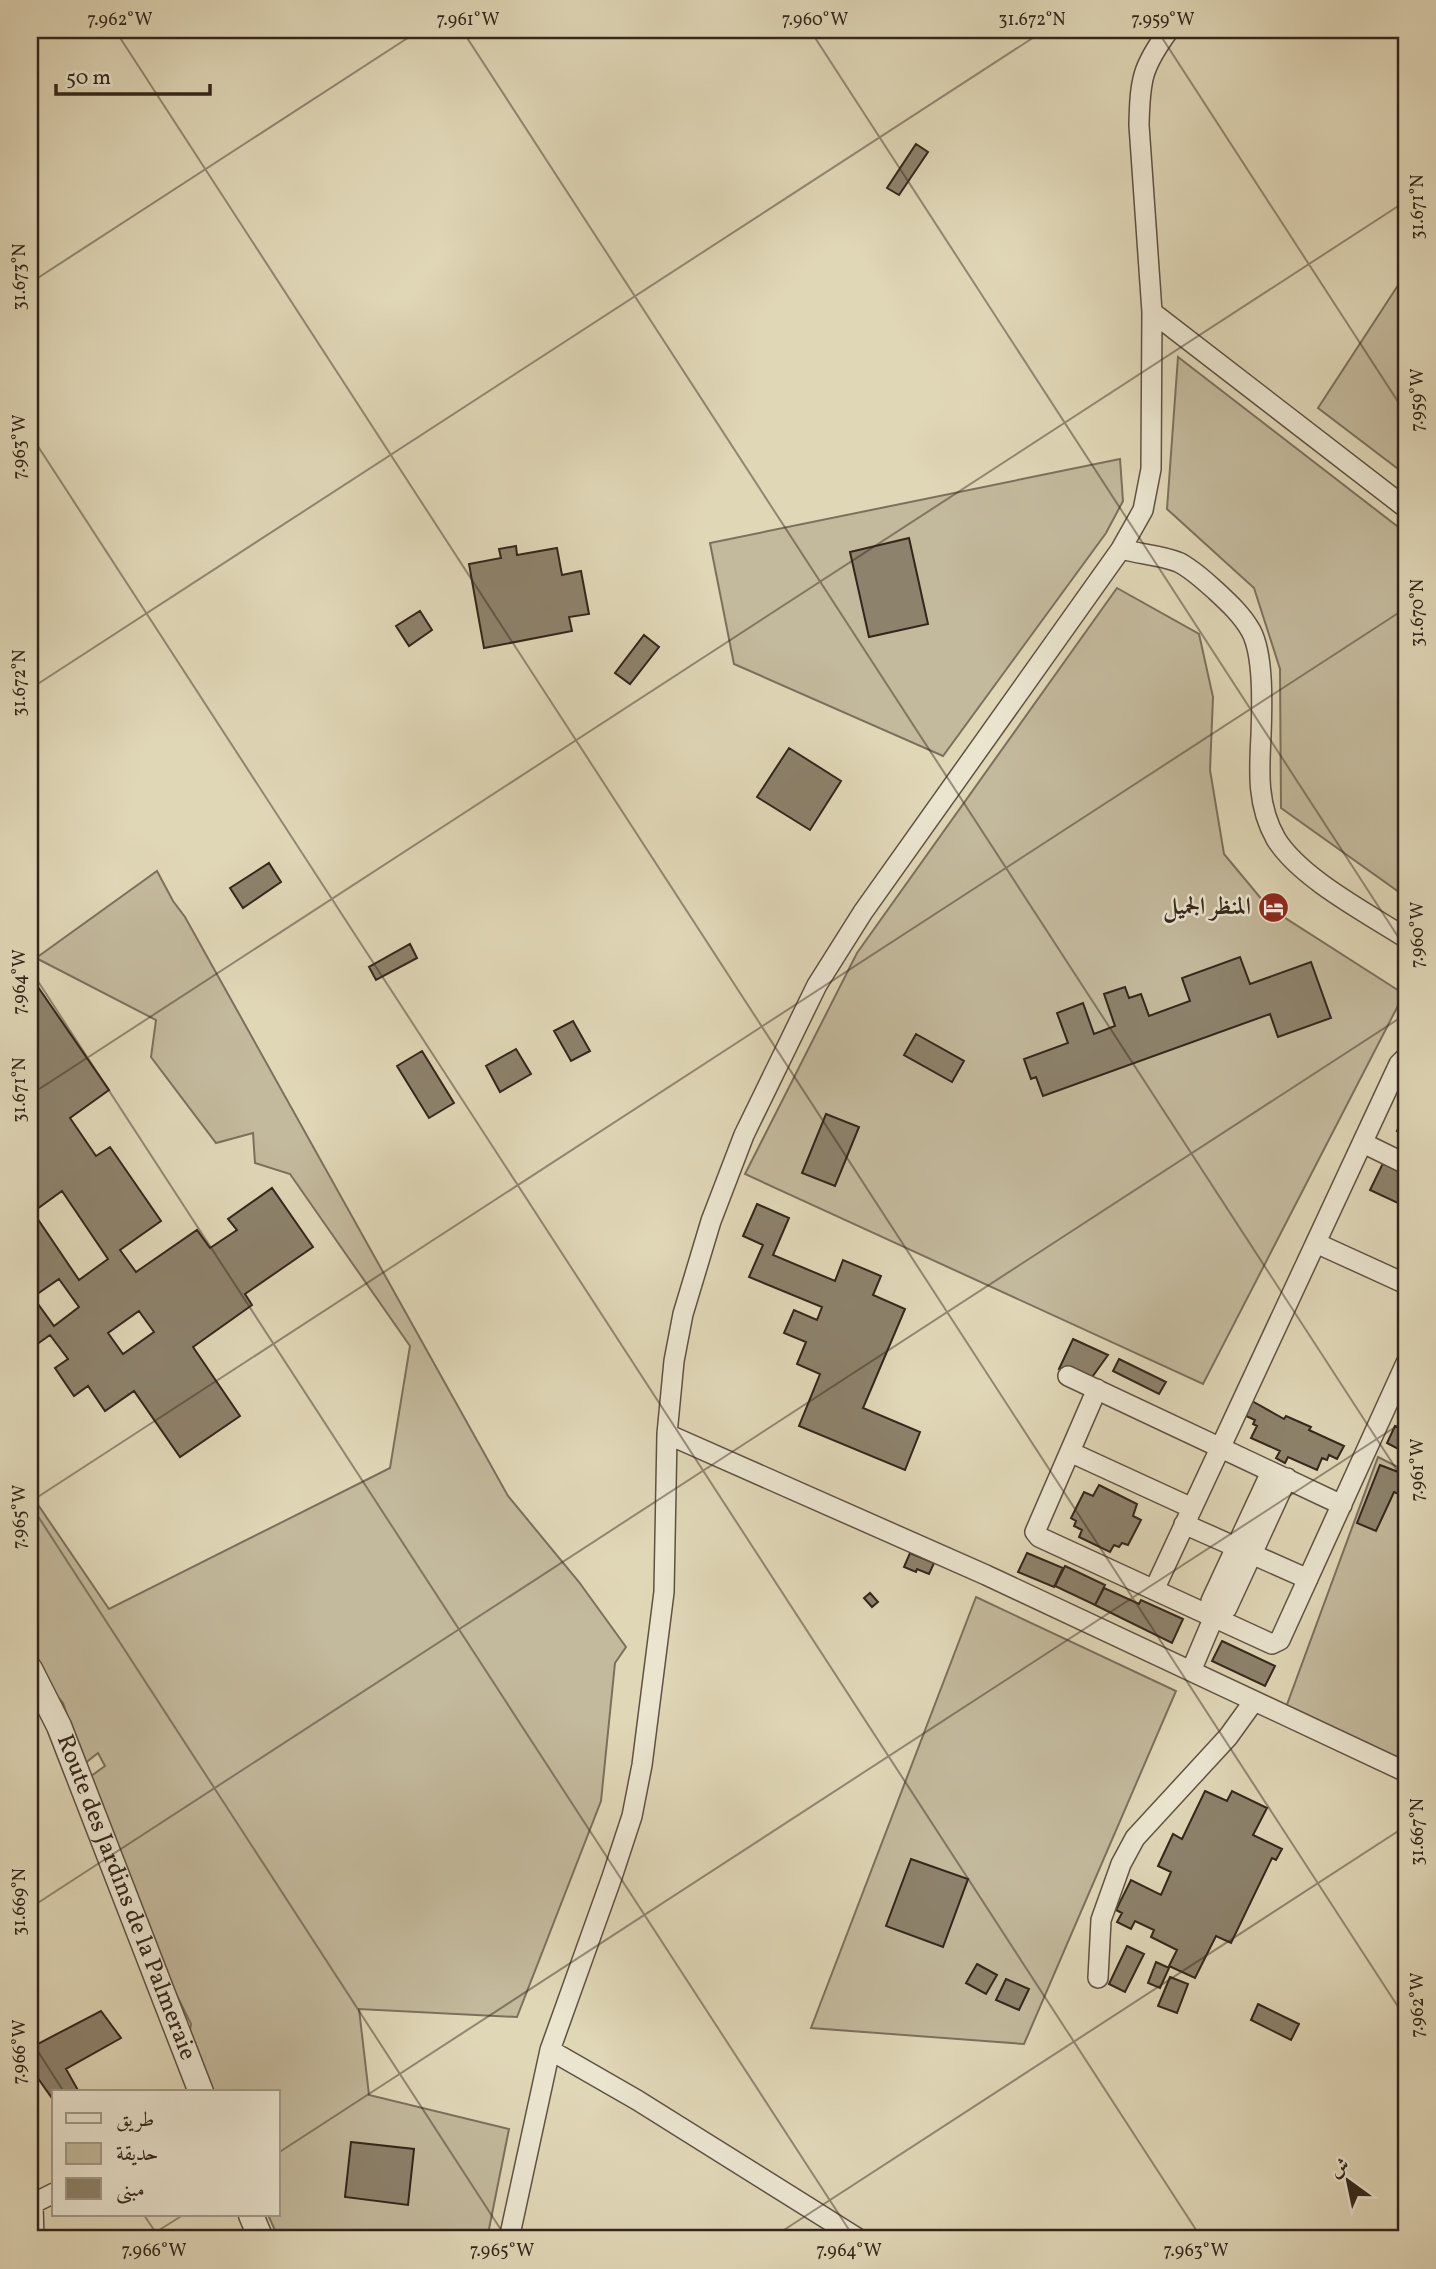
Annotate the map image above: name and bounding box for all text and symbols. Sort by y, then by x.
text: 7.962°W [87,8,153,33]
text: 7.961°W [436,8,500,33]
text: 7.960°W [782,8,848,33]
text: 31.672°N [998,8,1066,33]
text: 7.959°W [1131,8,1195,33]
scale bar [56,52,210,96]
text: 50 m [66,64,111,93]
text: 31.671°N [1406,174,1431,240]
text: 31.673°N [8,243,33,311]
text: 7.959°W [1406,368,1431,432]
text: 7.963°W [8,414,33,480]
text: 31.670°N [1406,579,1431,647]
text: 31.672°N [8,649,33,717]
place label: المنظر الجميل [1163,891,1251,925]
hotel icon: المنظر الجميل [1257,891,1291,925]
text: 7.960°W [1406,902,1431,968]
text: 7.964°W [8,949,33,1015]
text: 31.671°N [8,1057,33,1123]
text: 7.961°W [1406,1438,1431,1502]
text: 7.965°W [8,1485,33,1549]
street label: Route des Jardins de la Palmeraie [47,1730,204,2065]
text: 31.667°N [1406,1798,1431,1866]
text: 31.669°N [8,1868,33,1936]
text: 7.962°W [1406,1972,1431,2038]
text: 7.966°W [8,2019,33,2085]
legend [52,2090,280,2216]
text: طريق [116,2106,154,2135]
text: حديقة [116,2140,159,2169]
north arrow [1314,2146,1384,2216]
text: ش [1325,2152,1355,2184]
text: مبنى [116,2176,145,2205]
text: 7.966°W [121,2239,187,2264]
text: 7.965°W [470,2239,534,2264]
text: 7.964°W [816,2239,882,2264]
text: 7.963°W [1163,2239,1229,2264]

